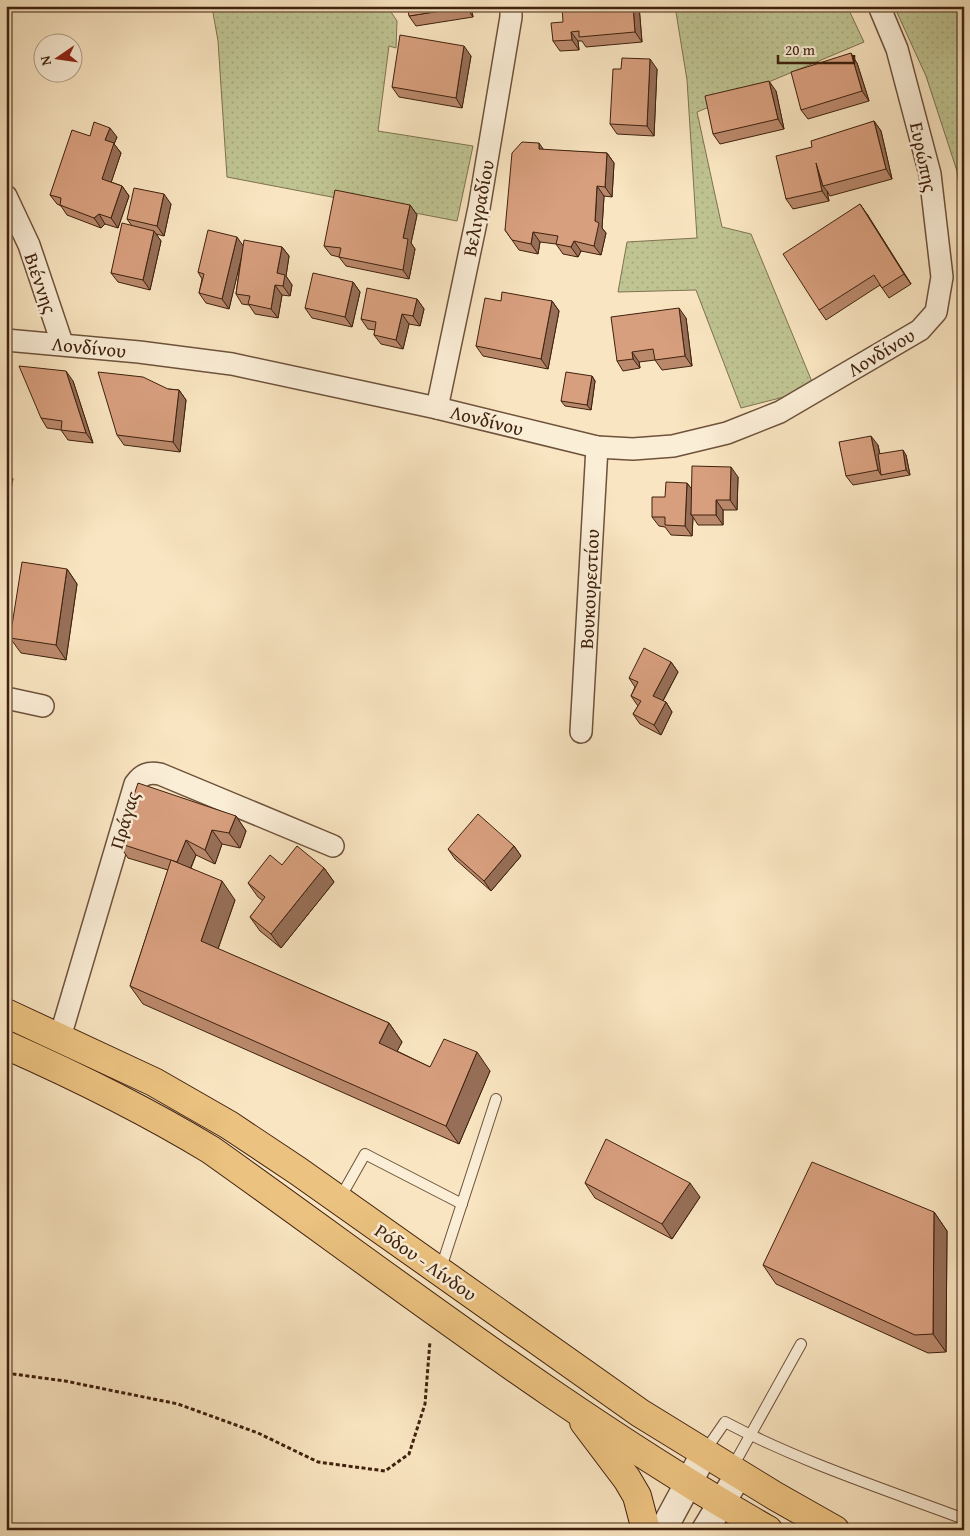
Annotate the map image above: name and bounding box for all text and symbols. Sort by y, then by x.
north arrow [32,32,82,82]
scale bar [778,32,854,64]
text: 20 m [785,39,816,60]
text: N [34,53,56,68]
street label: Ευρώπης [903,119,945,195]
street label: Βελιγραδίου [455,157,501,259]
street label: Βιέννης [18,249,64,317]
street label: Λονδίνου [842,321,920,383]
street label: Λονδίνου [50,329,128,365]
street label: Λονδίνου [447,397,527,443]
street label: Βουκουρεστίου [572,528,606,650]
street label: Πράγας [102,788,146,852]
street label: Ρόδου - Λίνδου [369,1216,483,1308]

